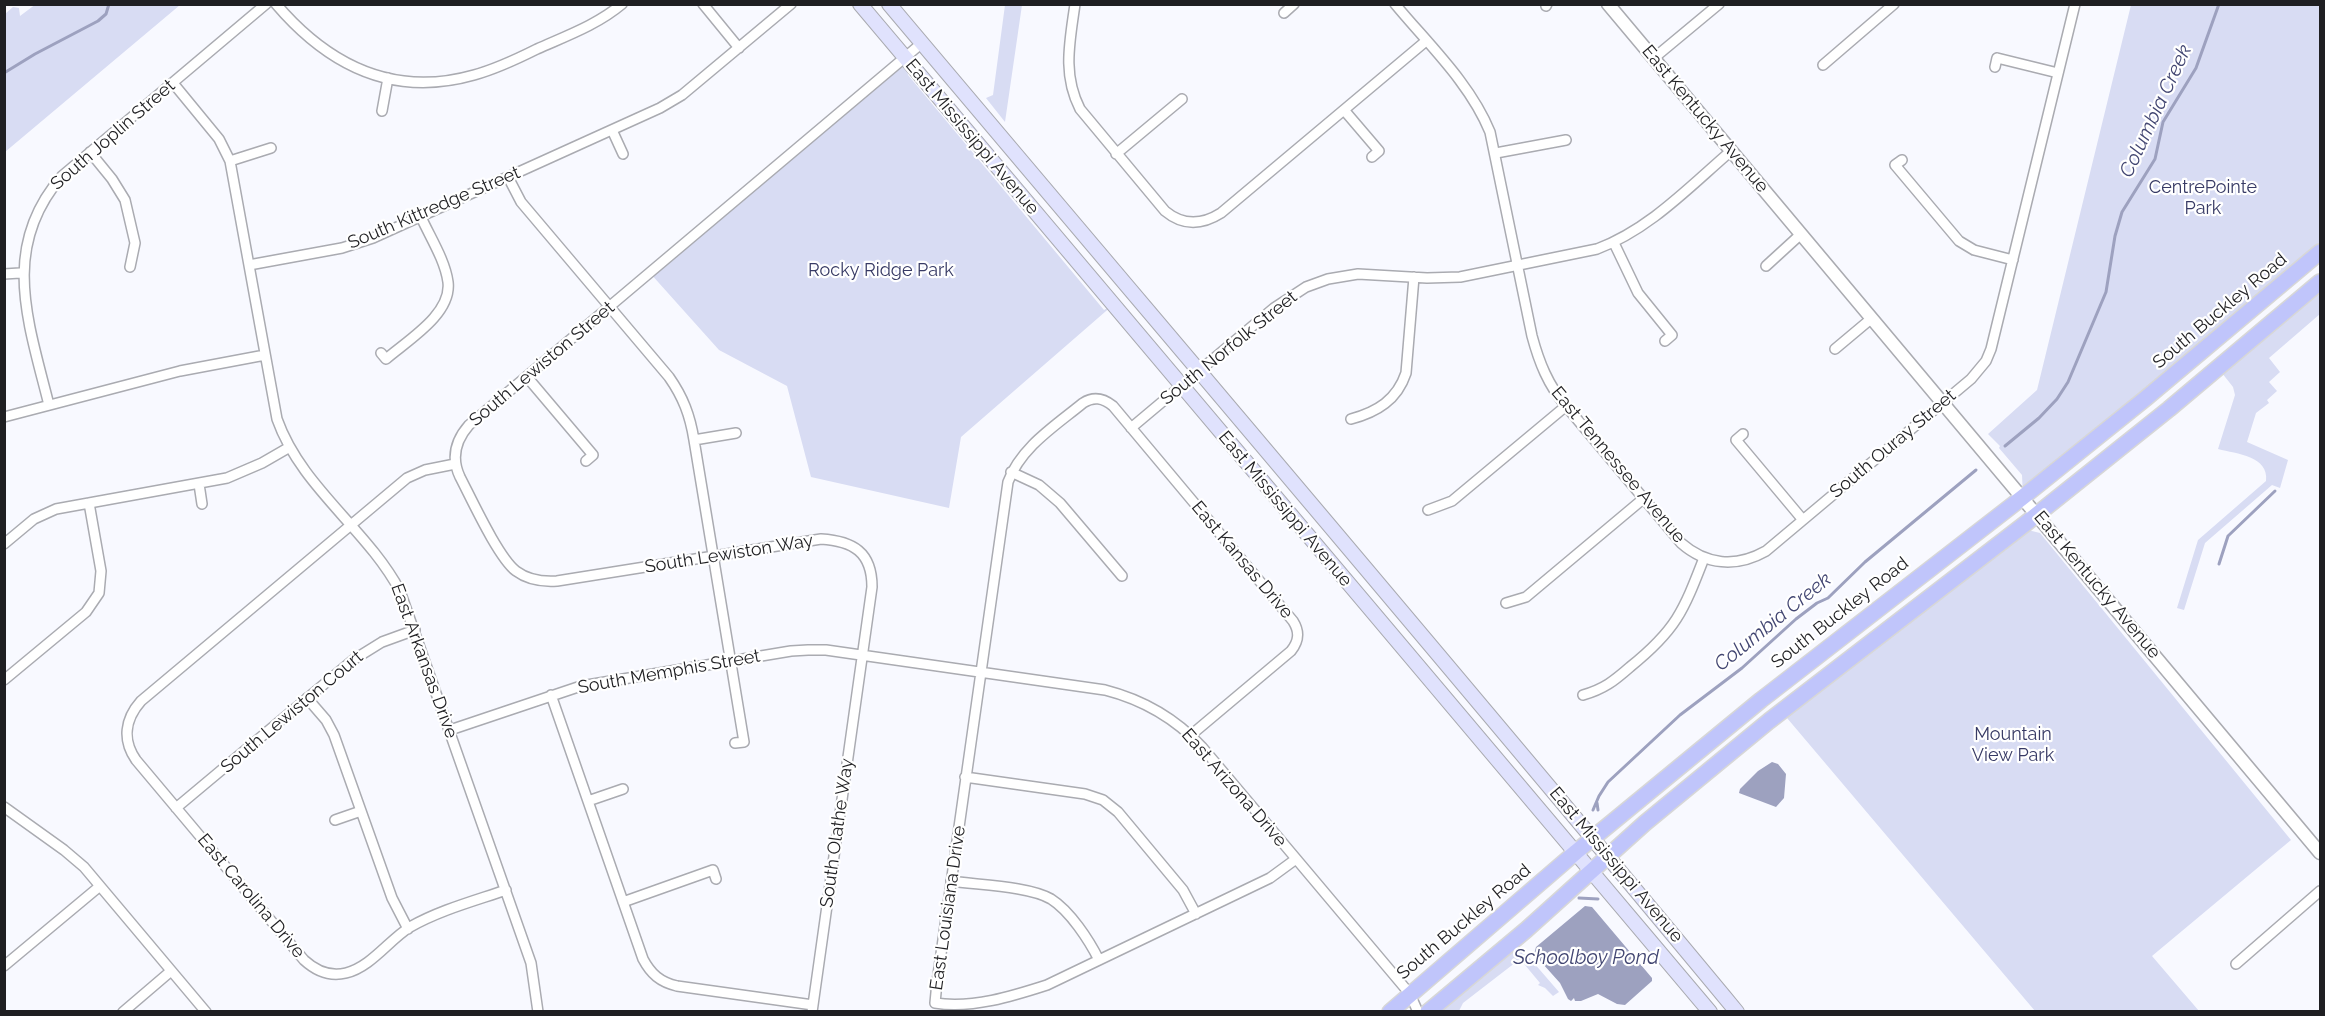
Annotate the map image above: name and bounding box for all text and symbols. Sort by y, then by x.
street label: East Kentucky Avenue [1637,41,1773,197]
water label: Columbia Creek [2115,41,2197,181]
street label: East Mississippi Avenue [901,55,1043,219]
street label: South Joplin Street [46,75,180,195]
street label: South Kittredge Street [345,162,523,254]
park label: CentrePointe Park [2149,177,2257,219]
street label: South Buckley Road [2149,249,2291,373]
park label: Rocky Ridge Park [808,260,954,282]
street label: South Norfolk Street [1156,286,1302,410]
street label: South Lewiston Street [465,297,619,431]
street label: East Tennessee Avenue [1546,382,1690,548]
street label: South Ouray Street [1826,385,1960,503]
street label: East Mississippi Avenue [1214,427,1356,591]
street label: East Kansas Drive [1187,497,1297,623]
street label: East Kentucky Avenue [2029,507,2165,663]
street label: South Lewiston Way [643,530,815,578]
street label: South Buckley Road [1767,553,1913,673]
water label: Columbia Creek [1710,567,1836,677]
street label: East Arkansas Drive [386,581,462,741]
street label: South Memphis Street [576,645,762,699]
street label: South Lewiston Court [216,646,368,778]
street label: East Arizona Drive [1177,724,1291,852]
park label: Mountain View Park [1972,724,2054,766]
street label: South Olathe Way [816,757,858,909]
street label: East Mississippi Avenue [1545,783,1687,947]
street label: East Louisiana Drive [926,824,970,992]
street label: East Carolina Drive [193,829,309,963]
street label: South Buckley Road [1393,860,1535,984]
water label: Schoolboy Pond [1513,946,1659,970]

